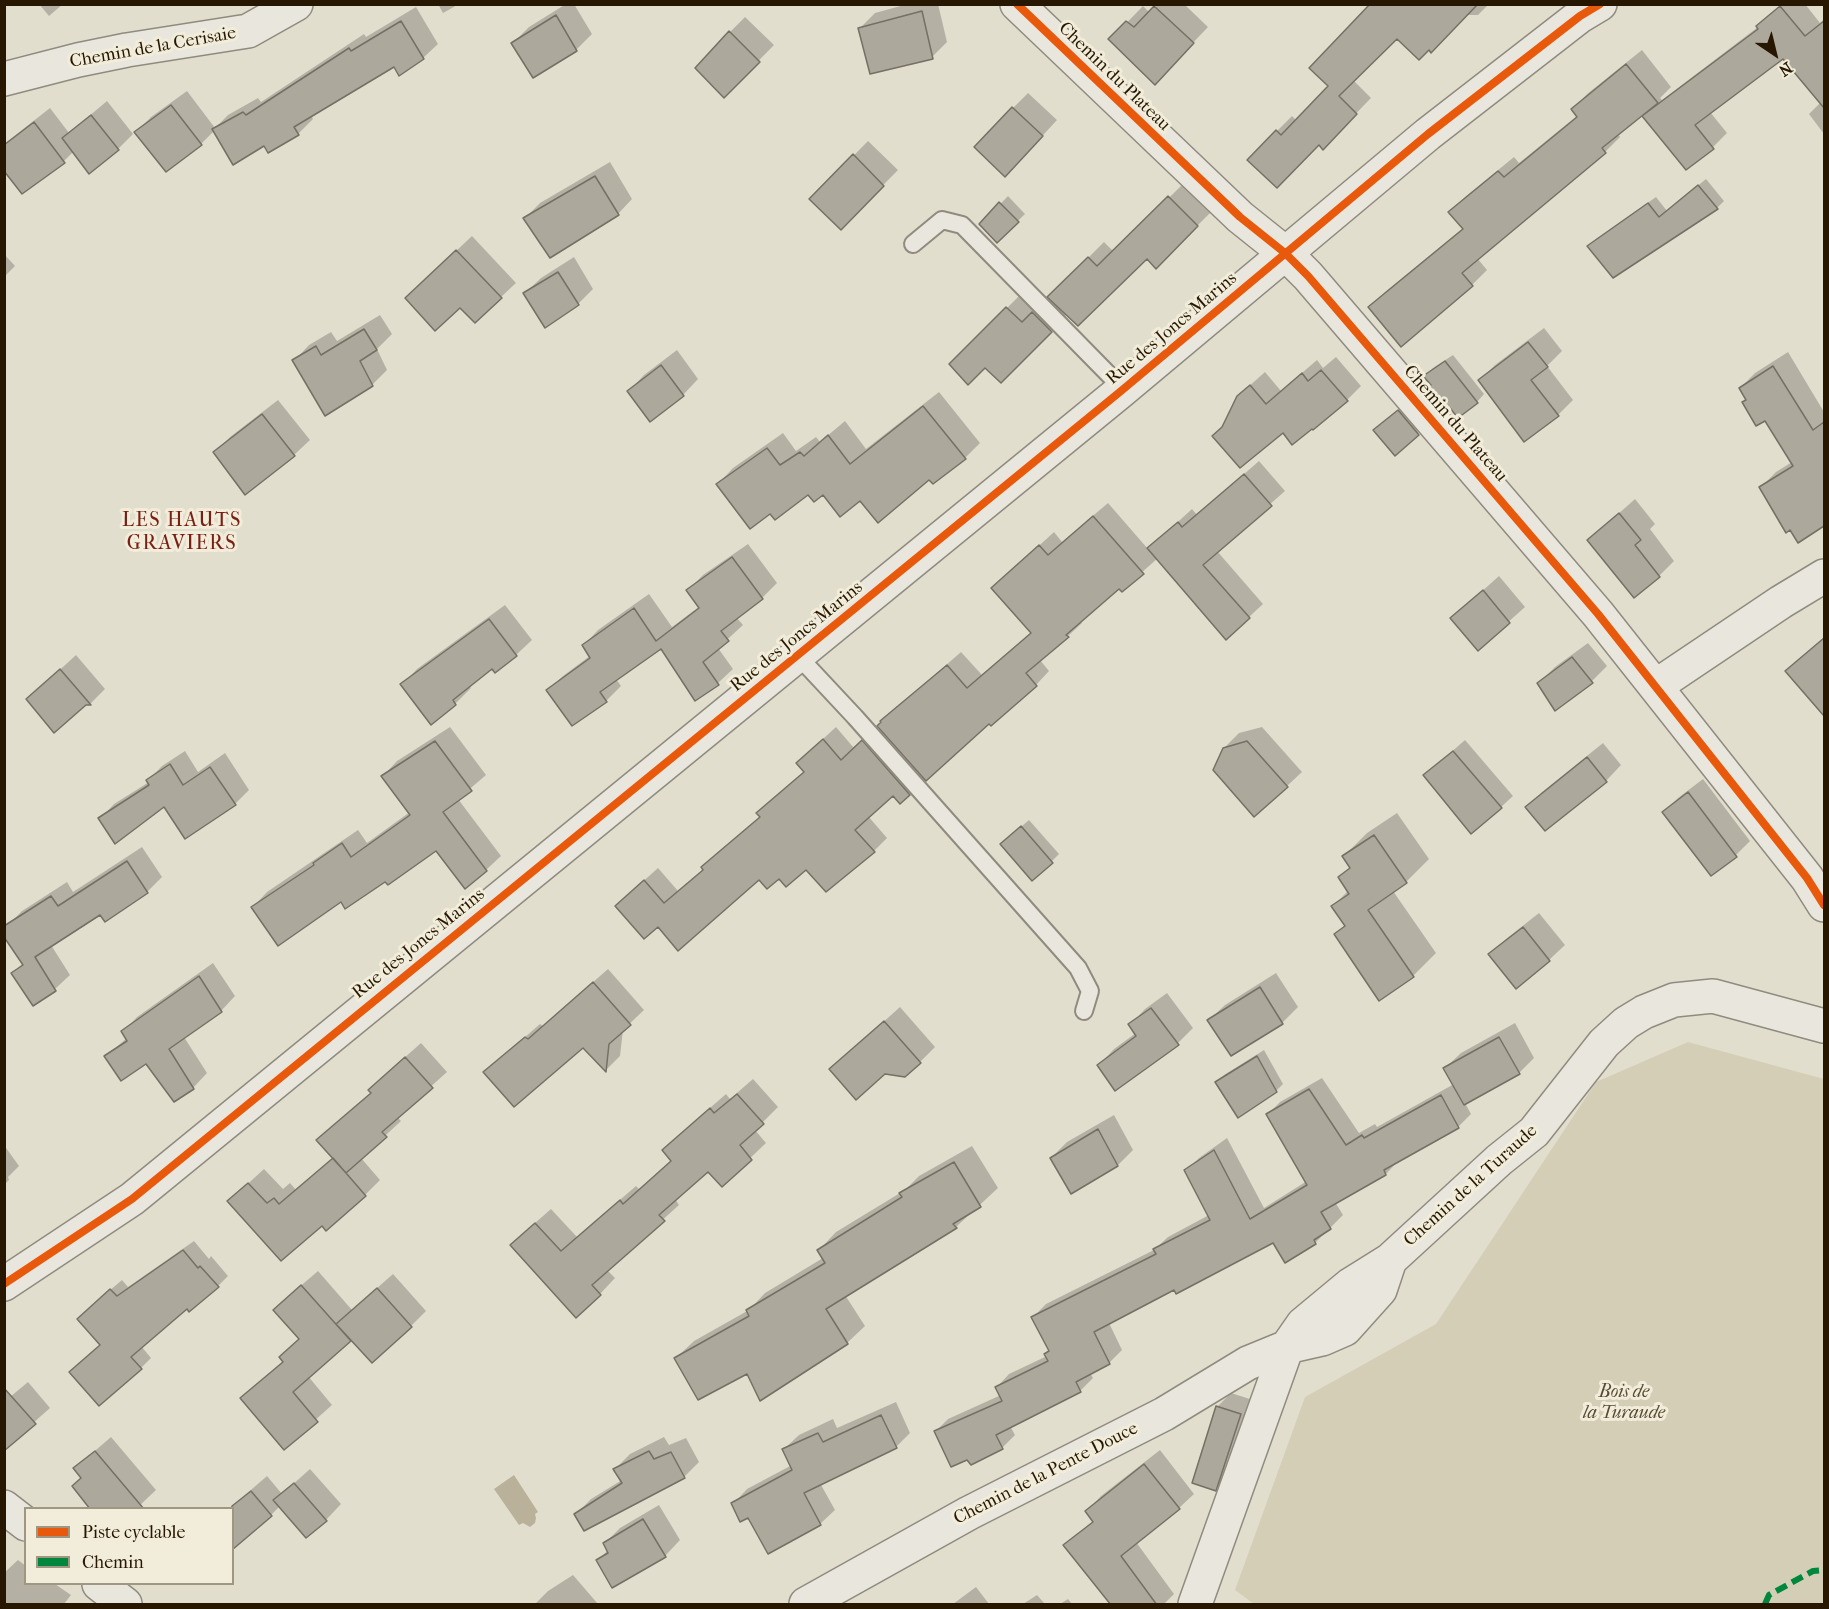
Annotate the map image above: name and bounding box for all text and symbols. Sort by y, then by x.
street label: Chemin du Plateau [1053,18,1175,136]
street label: Chemin de la Cerisaie [68,23,238,73]
north arrow [1745,24,1805,84]
text: N [1775,58,1796,80]
street label: Rue des Joncs Marins [1102,268,1242,390]
street label: Chemin du Plateau [1399,361,1511,487]
district label: LES HAUTS GRAVIERS [122,509,242,556]
street label: Rue des Joncs Marins [727,577,867,697]
street label: Rue des Joncs Marins [349,884,489,1004]
street label: Chemin de la Turaude [1400,1120,1542,1252]
park label: Bois de la Turaude [1583,1382,1665,1424]
street label: Chemin de la Pente Douce [950,1418,1142,1530]
legend [24,1507,234,1585]
text: Piste cyclable [82,1522,185,1543]
text: Chemin [82,1552,144,1573]

